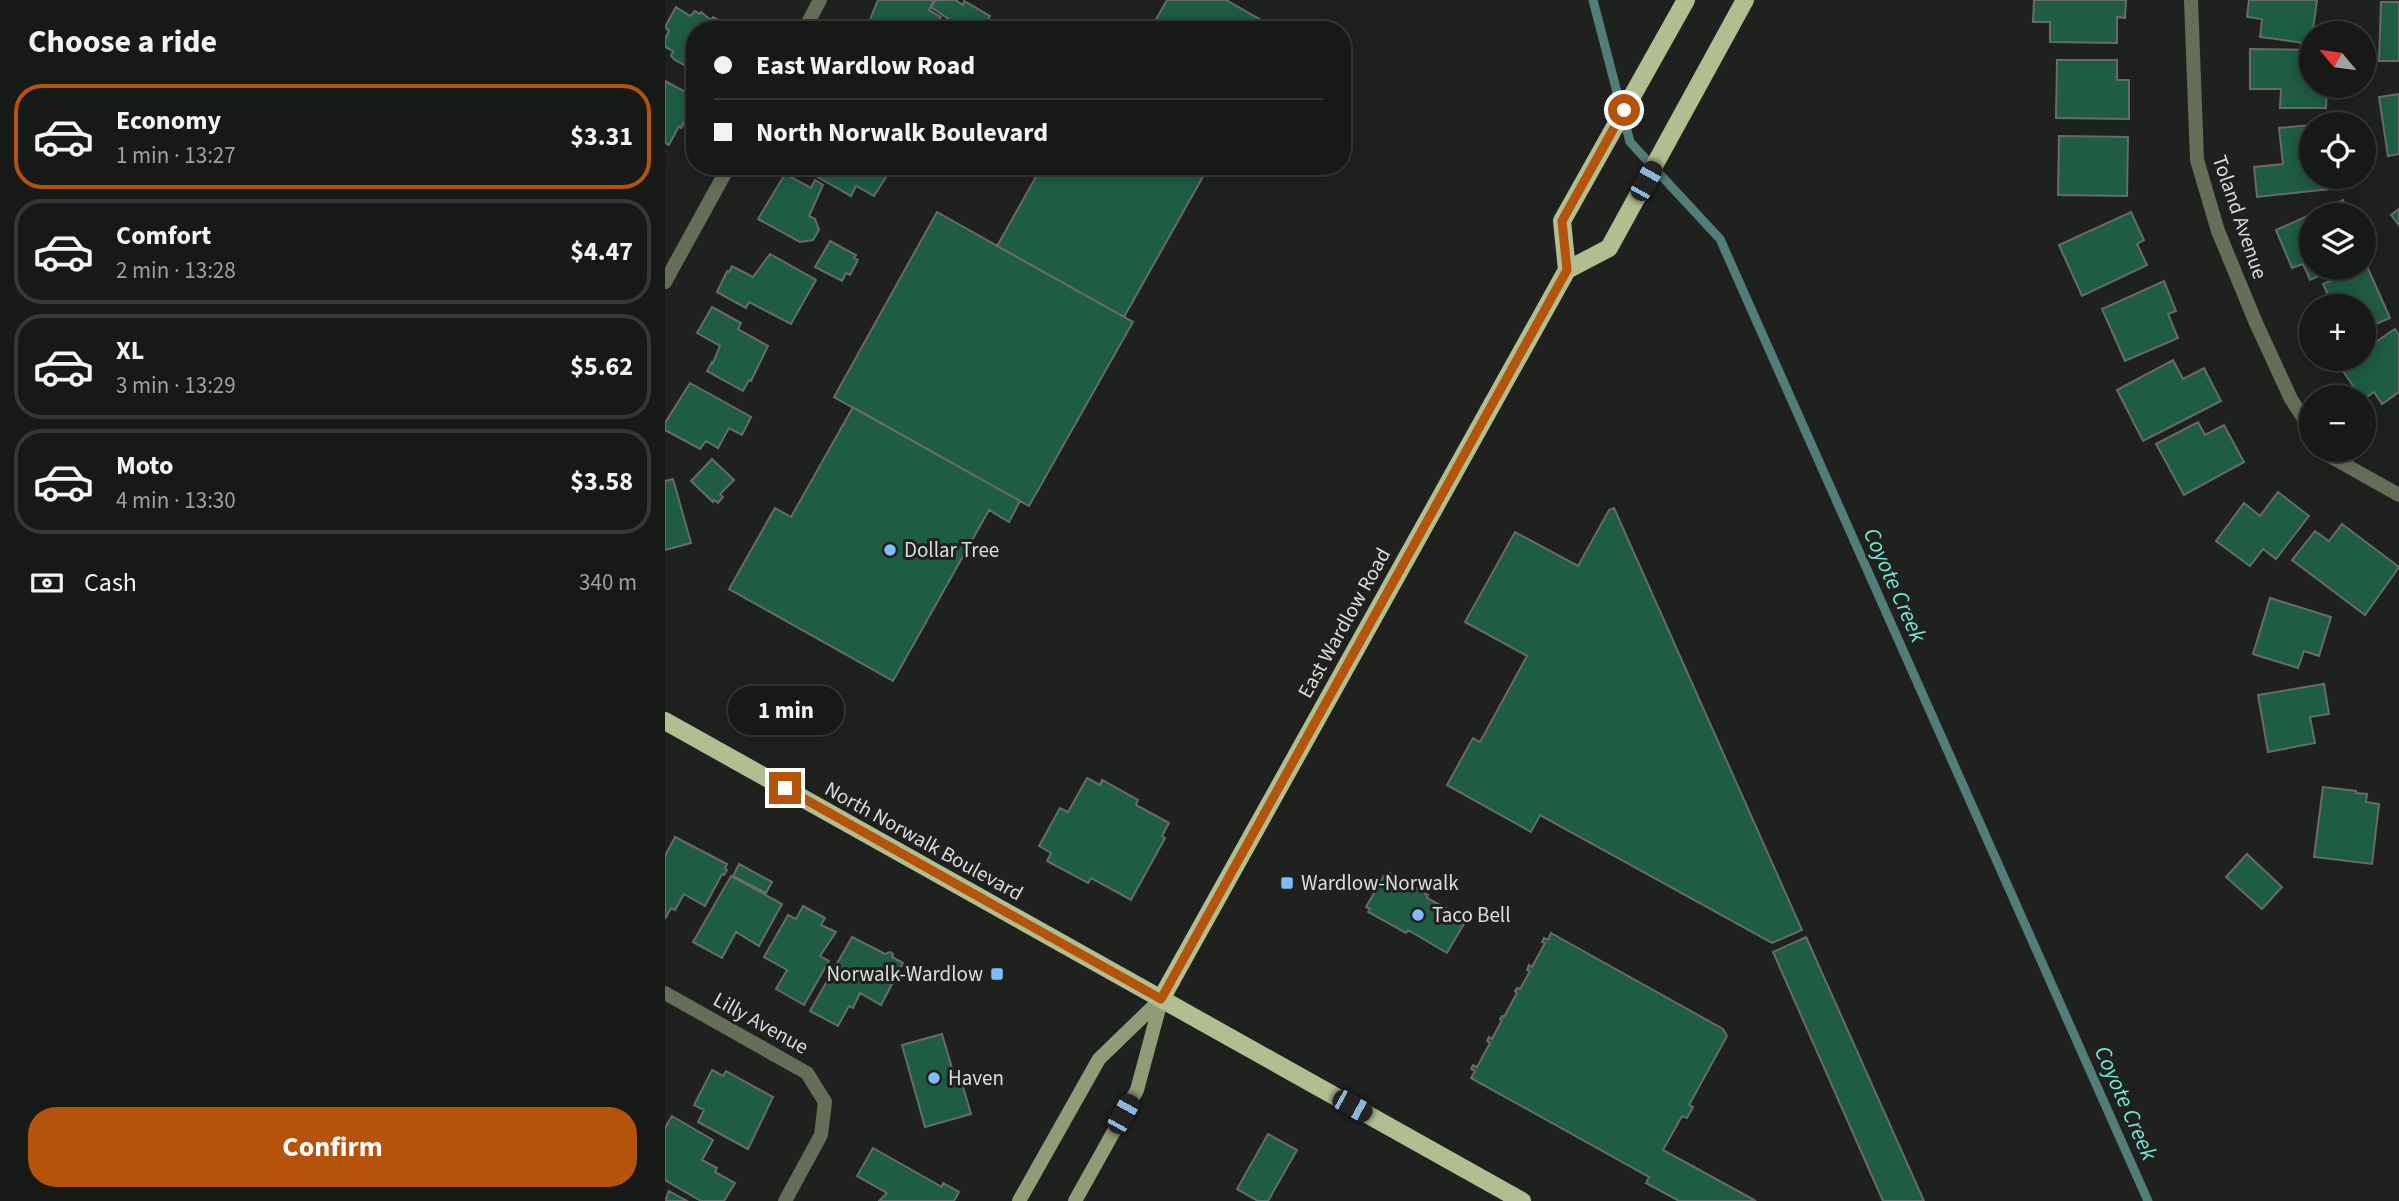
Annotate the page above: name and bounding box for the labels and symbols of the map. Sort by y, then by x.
north arrow [2299,21,2377,98]
route start [1608,94,1640,126]
street label: Toland Avenue [2205,151,2275,283]
car [1627,158,1666,204]
water label: Coyote Creek [1855,522,1935,649]
place label: Dollar Tree [904,535,999,565]
marker: Dollar Tree [882,542,898,558]
street label: East Wardlow Road [1290,542,1398,704]
callout: 1 min [727,686,843,736]
route end [769,772,801,804]
street label: North Norwalk Boulevard [819,774,1029,908]
place label: Wardlow-Norwalk [1301,868,1459,898]
marker: Wardlow-Norwalk [1279,875,1295,891]
place label: Taco Bell [1432,900,1511,930]
marker: Taco Bell [1410,907,1426,923]
place label: Norwalk-Wardlow [826,959,983,989]
marker: Norwalk-Wardlow [989,966,1005,982]
street label: Lilly Avenue [708,984,814,1062]
water label: Coyote Creek [2086,1040,2166,1167]
place label: Haven [948,1063,1004,1093]
marker: Haven [926,1070,942,1086]
car [1329,1087,1376,1125]
car [1104,1091,1143,1137]

